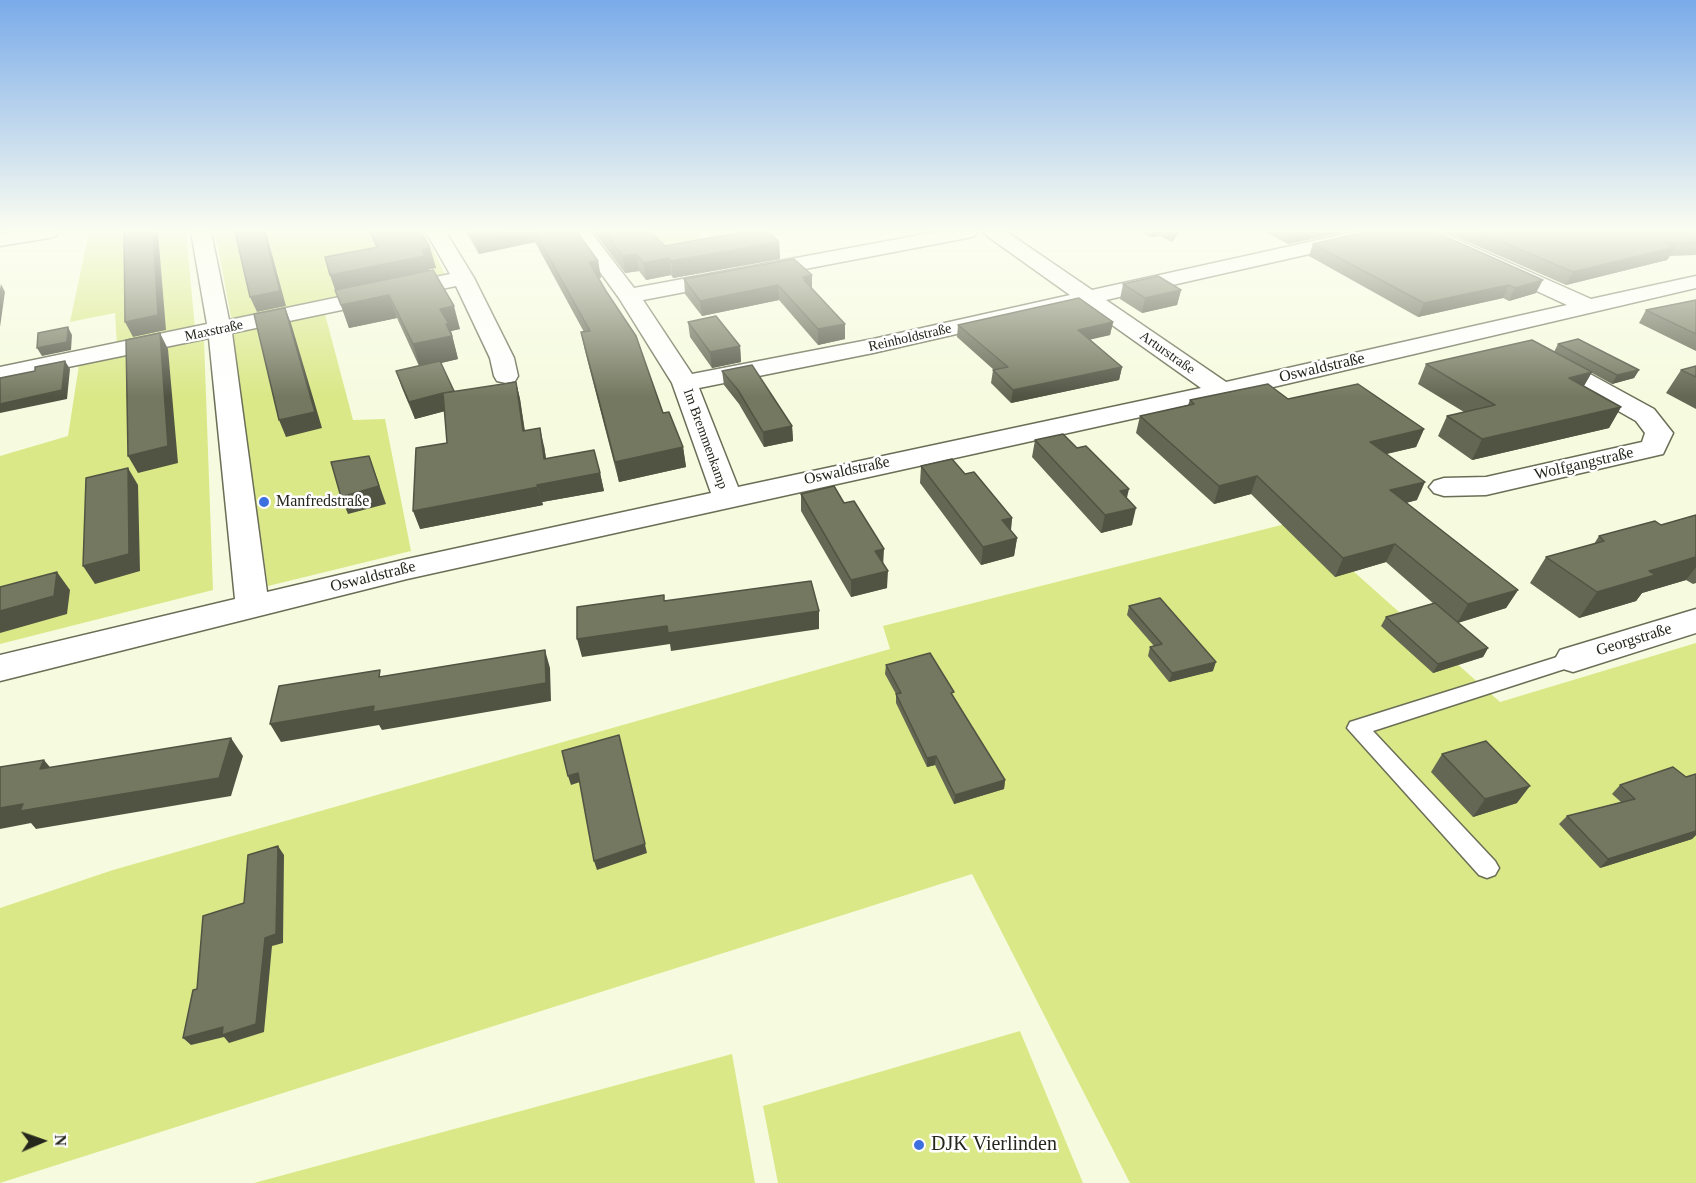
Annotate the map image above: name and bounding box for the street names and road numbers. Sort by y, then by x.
street label: Maxstraße [183,317,245,345]
street label: Reinholdstraße [867,320,953,356]
street label: Arturstraße [1136,328,1198,378]
street label: Oswaldstraße [1277,349,1367,387]
street label: Im Bremmenkamp [679,387,731,491]
street label: Wolfgangstraße [1533,443,1635,485]
street label: Oswaldstraße [802,453,892,489]
street label: Oswaldstraße [328,557,418,597]
street label: Georgstraße [1594,619,1674,661]

